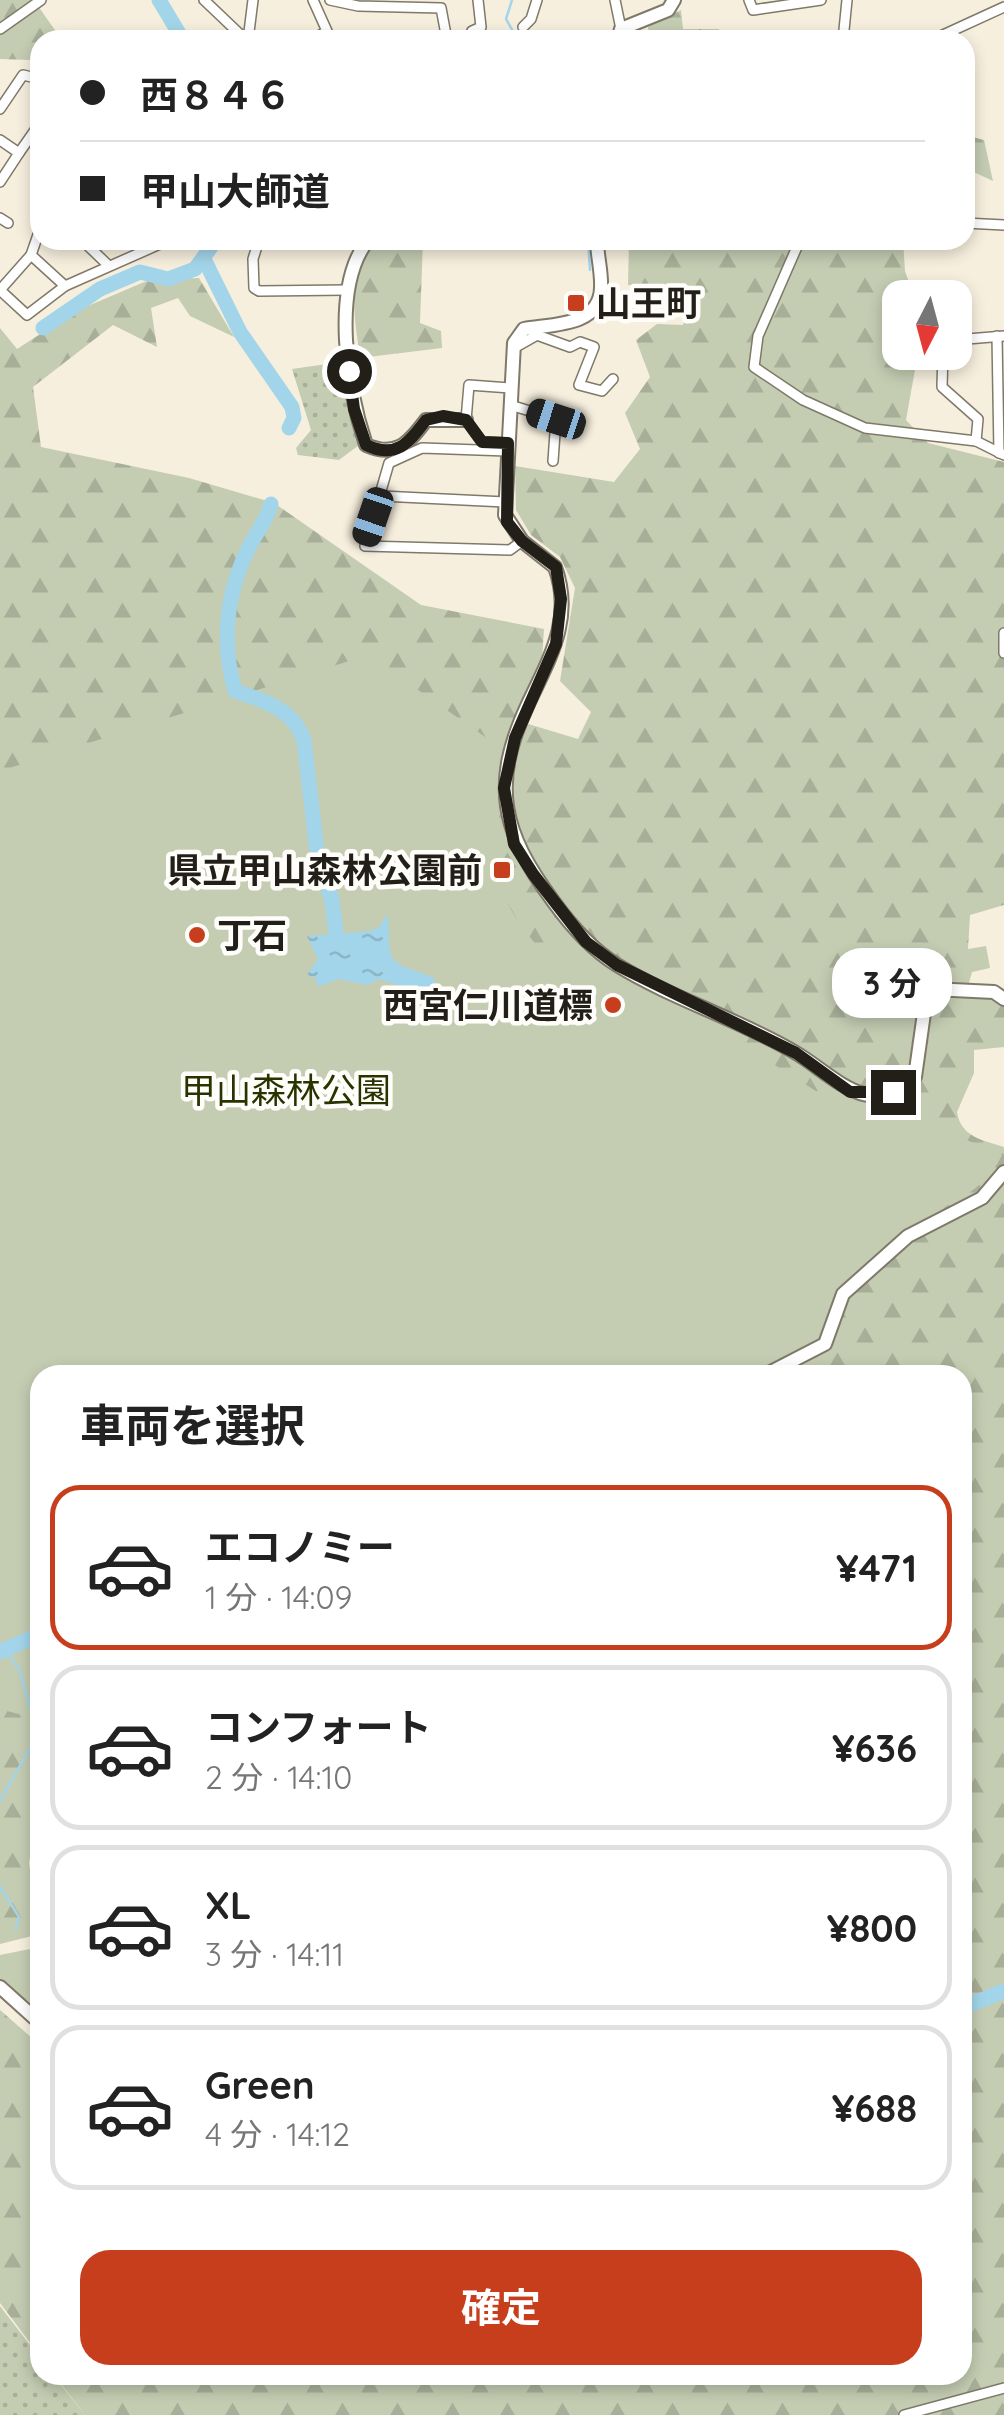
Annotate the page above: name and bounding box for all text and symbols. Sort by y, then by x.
text: 西８４６ [140,71,292,119]
text: 甲山大師道 [140,167,330,215]
north arrow [882,280,972,370]
map controls [882,280,972,370]
place label: 山王町 [596,281,701,325]
marker: 山王町 [565,292,587,314]
route start [327,349,372,394]
car [523,395,589,443]
car [349,484,397,550]
place label: 県立甲山森林公園前 [167,848,482,892]
marker: 県立甲山森林公園前 [491,859,513,881]
place label: 丁石 [217,913,287,957]
marker: 丁石 [186,924,208,946]
callout: 3 分 [833,947,953,1017]
text: 3 分 [863,963,921,1003]
place label: 西宮仁川道標 [383,983,593,1027]
marker: 西宮仁川道標 [602,994,624,1016]
park label: 甲山森林公園 [181,1068,391,1112]
route end [871,1070,916,1115]
text: 車両を選択 [80,1397,305,1453]
icon: car [85,1523,175,1613]
text: エコノミー [205,1523,395,1571]
text: ¥471 [836,1544,917,1592]
text: 1 分 · 14:09 [205,1577,352,1617]
icon: car [85,1703,175,1793]
text: コンフォート [205,1703,432,1751]
text: ¥636 [832,1724,917,1772]
text: 2 分 · 14:10 [205,1757,352,1797]
text: XL [205,1881,251,1929]
icon: car [85,1883,175,1973]
text: ¥800 [827,1904,917,1952]
text: 3 分 · 14:11 [205,1934,344,1974]
text: Green [205,2061,315,2109]
icon: car [85,2063,175,2153]
text: ¥688 [832,2084,917,2132]
text: 4 分 · 14:12 [205,2114,350,2154]
button: 確定 [80,2250,922,2365]

